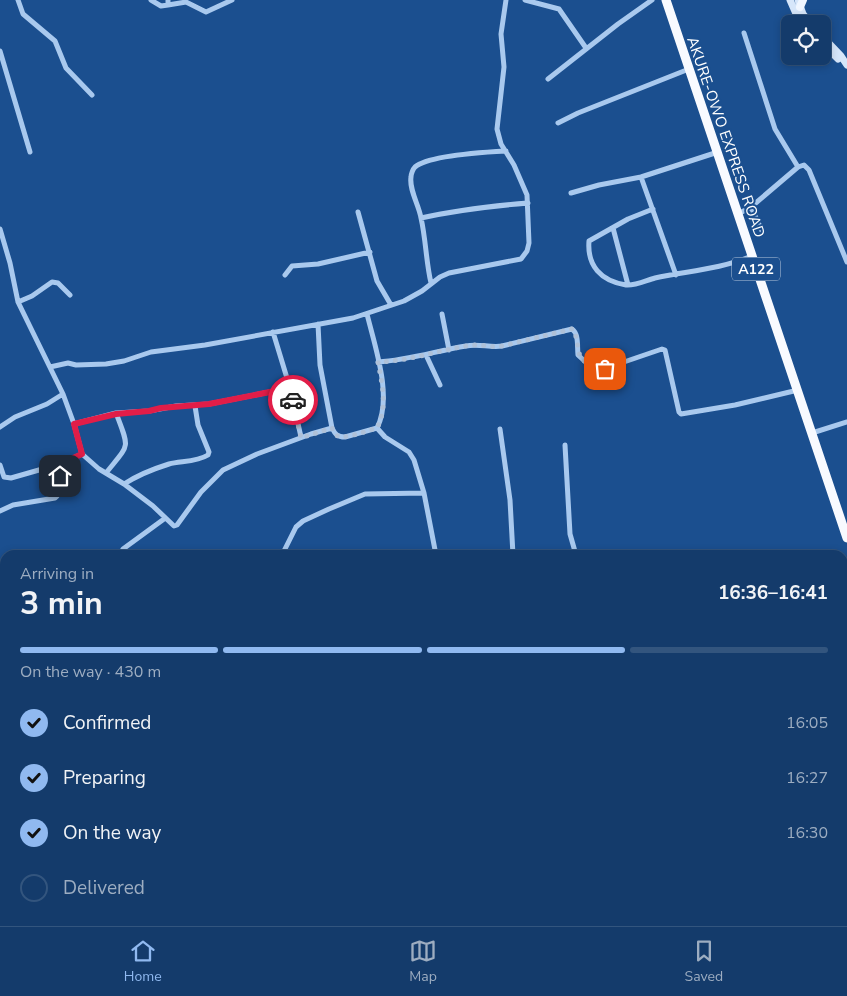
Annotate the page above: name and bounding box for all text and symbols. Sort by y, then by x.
map controls [781,15,831,65]
button: locate [781,15,831,65]
street label: AKURE-OWO EXPRESS ROAD [682,34,770,240]
road number: A122 [732,258,780,280]
pin [584,348,626,390]
icon: bag [591,355,619,383]
courier [268,375,318,425]
icon: car [279,386,307,414]
pin [39,455,81,497]
icon: home [46,462,74,490]
text: Arriving in [20,563,94,585]
text: 16:36–16:41 [718,580,828,606]
text: 3 min [20,582,103,625]
text: On the way · 430 m [20,661,161,683]
icon: check [20,709,48,737]
text: Confirmed [63,710,151,736]
text: 16:05 [786,712,828,734]
icon: check [20,764,48,792]
text: Preparing [63,765,146,791]
text: 16:27 [786,767,828,789]
icon: check [20,819,48,847]
text: On the way [63,820,161,846]
text: 16:30 [786,822,828,844]
text: Delivered [63,875,145,901]
tab: Home [124,937,162,986]
tab: Map [409,937,437,986]
tab: Saved [685,937,723,986]

